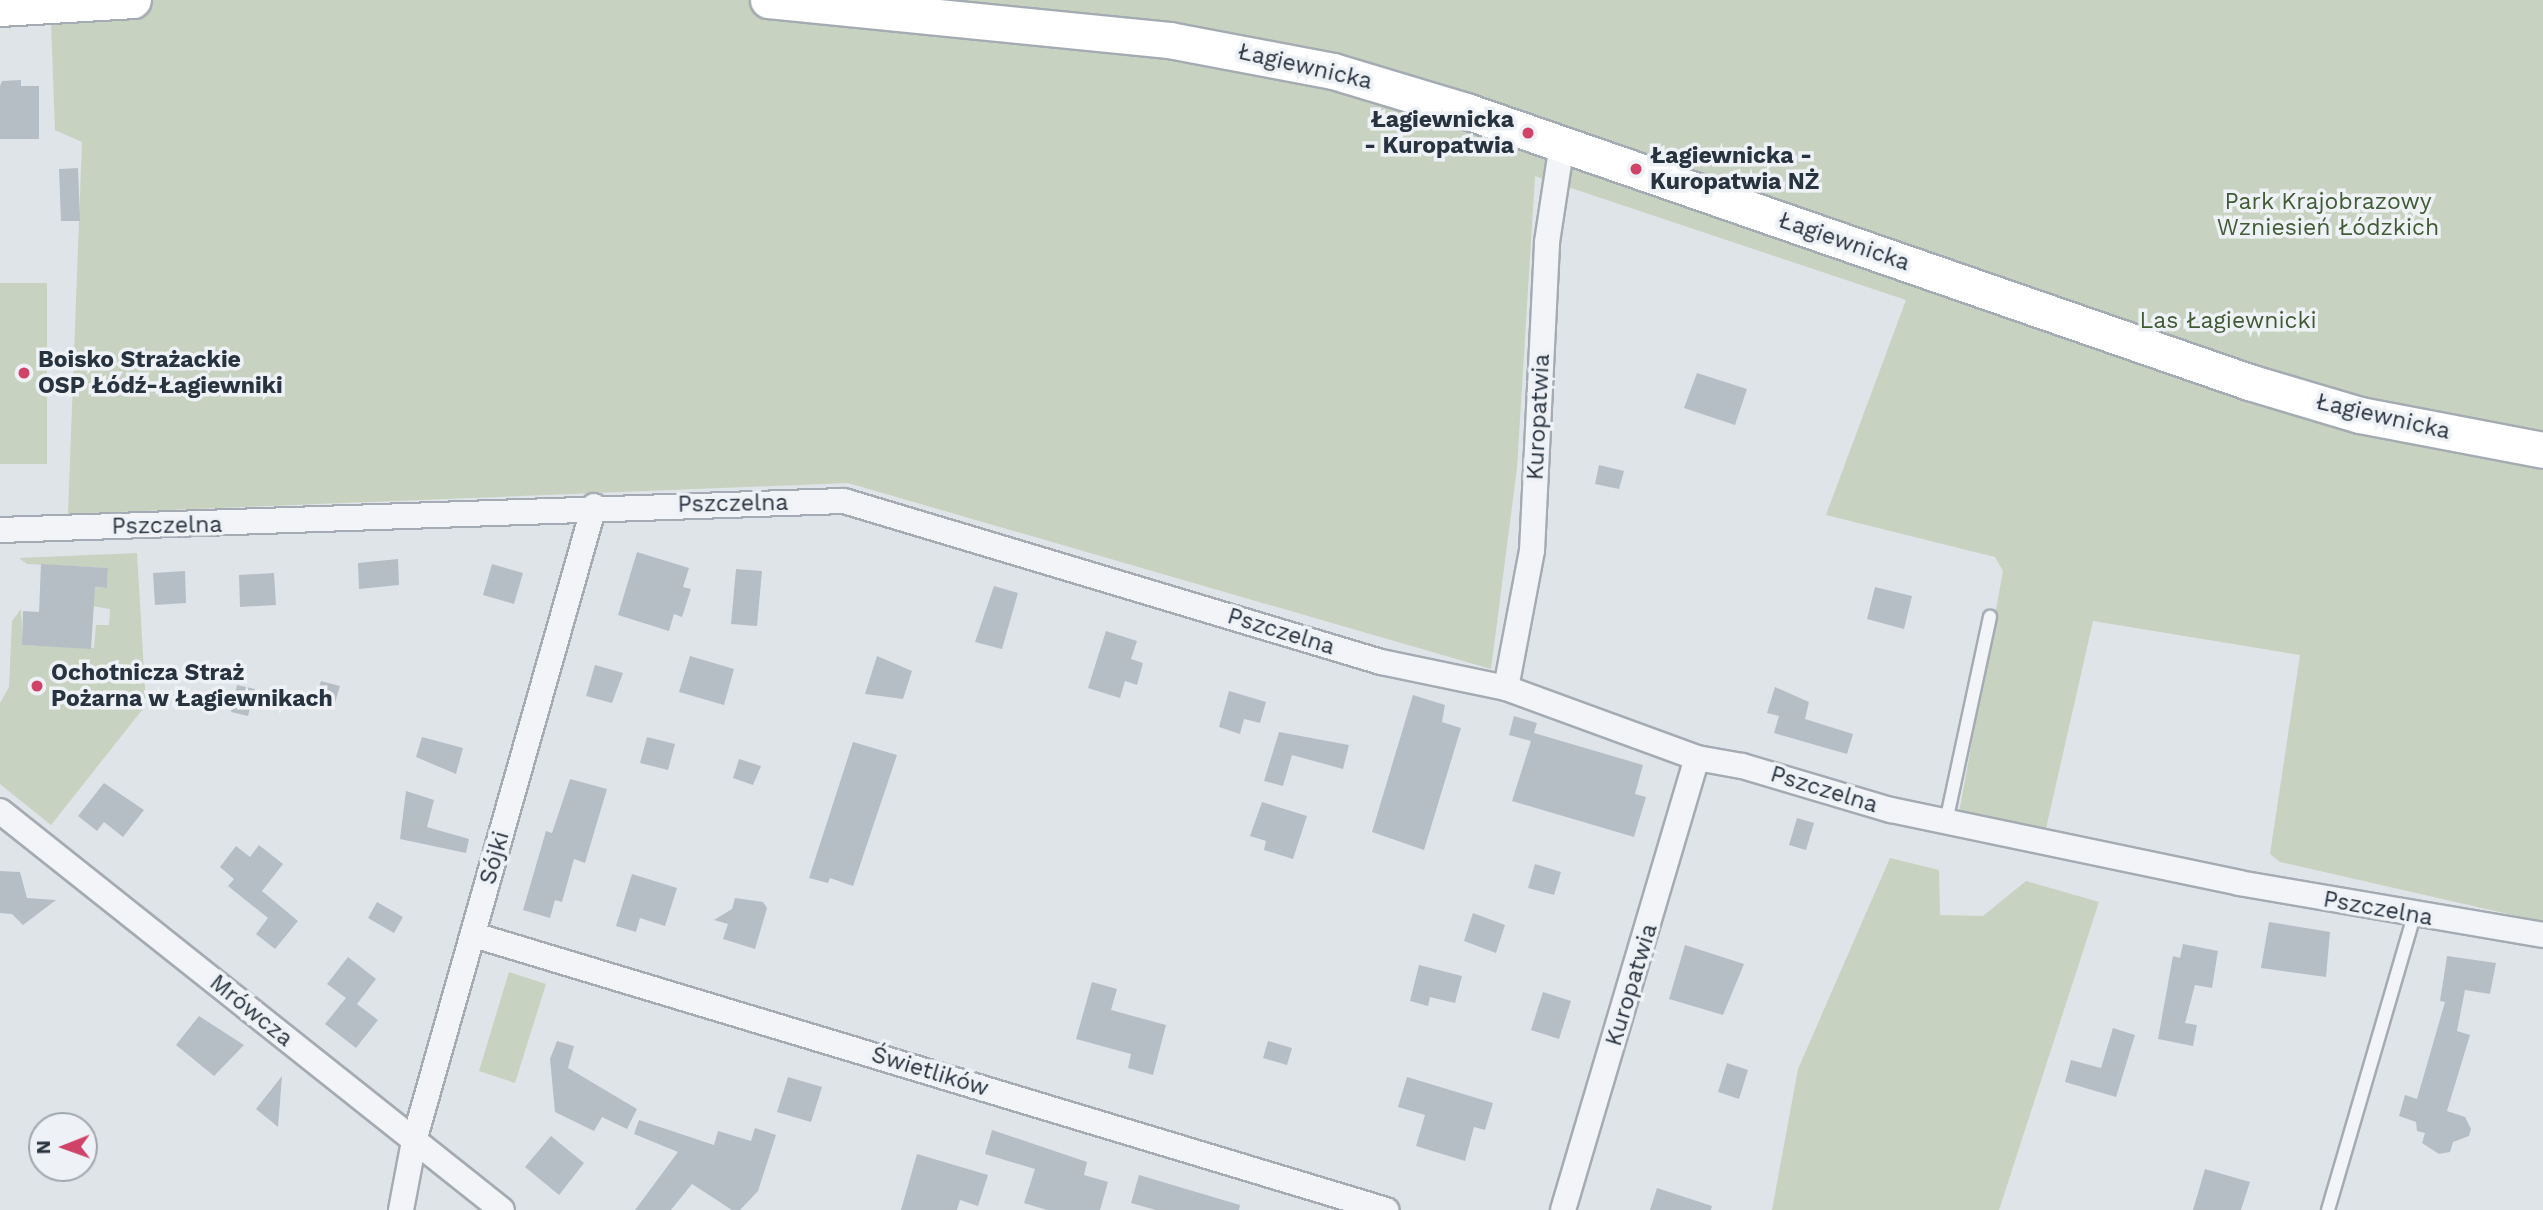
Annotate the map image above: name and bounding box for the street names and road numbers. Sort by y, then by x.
street label: Łagiewnicka [1235,38,1375,96]
street label: Łagiewnicka [1775,207,1913,277]
street label: Kuropatwia [1522,353,1556,481]
street label: Łagiewnicka [2313,388,2453,446]
street label: Pszczelna [677,489,789,519]
street label: Pszczelna [111,511,223,541]
street label: Pszczelna [1224,603,1338,661]
street label: Pszczelna [1767,761,1881,819]
street label: Sójki [474,828,516,888]
street label: Pszczelna [2321,886,2435,932]
street label: Kuropatwia [1600,920,1664,1050]
street label: Mrówcza [204,969,298,1053]
street label: Świetlików [868,1041,992,1103]

